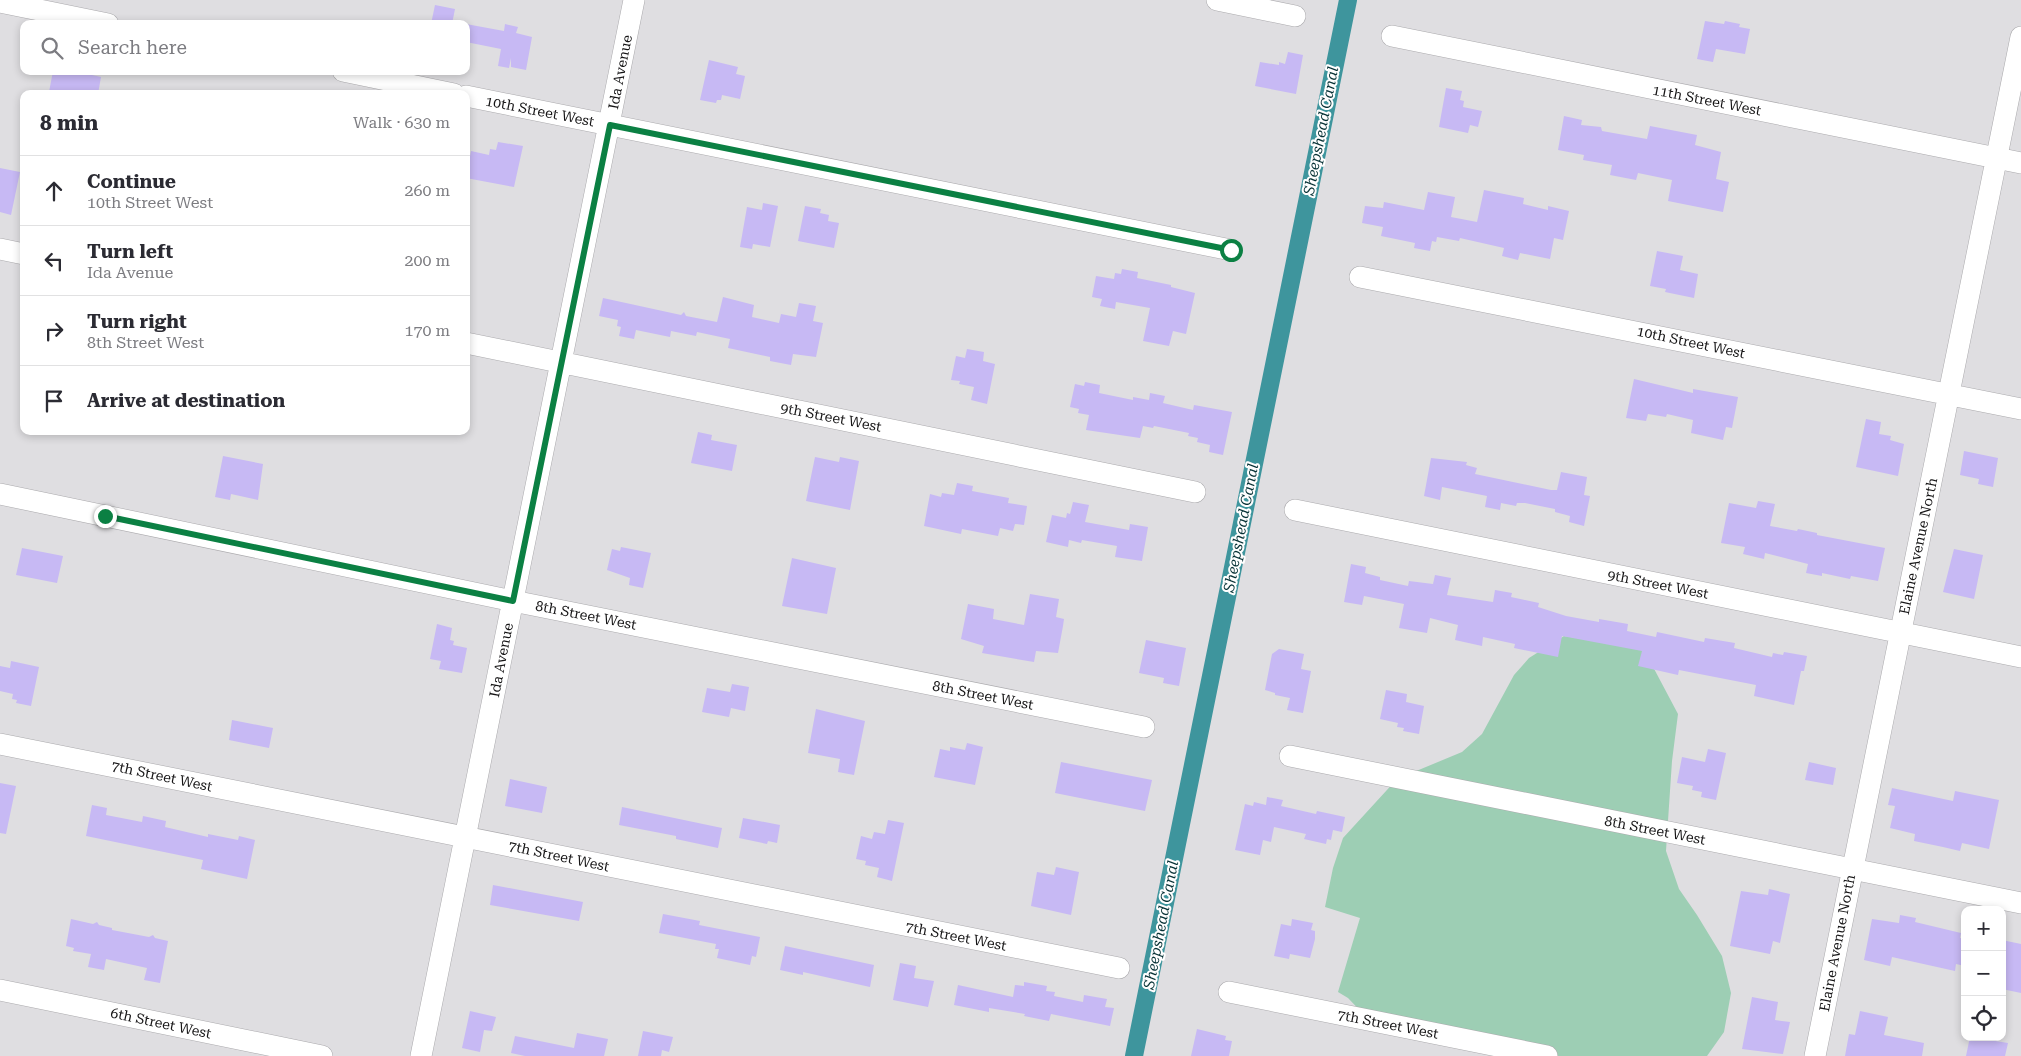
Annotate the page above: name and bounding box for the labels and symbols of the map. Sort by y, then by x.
street label: Ida Avenue [605,33,635,111]
water label: Sheepshead Canal [1300,65,1342,198]
street label: 11th Street West [1651,82,1763,118]
street label: 10th Street West [484,93,596,129]
route start [1220,239,1243,262]
street label: 10th Street West [1635,323,1747,361]
street label: 9th Street West [779,399,883,435]
water label: Sheepshead Canal [1220,462,1262,595]
street label: Elaine Avenue North [1896,476,1940,616]
route end [94,505,117,528]
street label: 9th Street West [1606,566,1710,602]
street label: 8th Street West [534,597,638,633]
street label: Ida Avenue [486,621,516,699]
street label: 8th Street West [931,677,1035,713]
street label: 7th Street West [110,758,214,794]
street label: 8th Street West [1603,812,1707,848]
street label: 7th Street West [507,838,611,874]
water label: Sheepshead Canal [1140,859,1182,992]
street label: Elaine Avenue North [1816,873,1858,1013]
street label: 7th Street West [904,918,1008,954]
street label: 6th Street West [109,1005,213,1041]
street label: 7th Street West [1336,1006,1440,1042]

